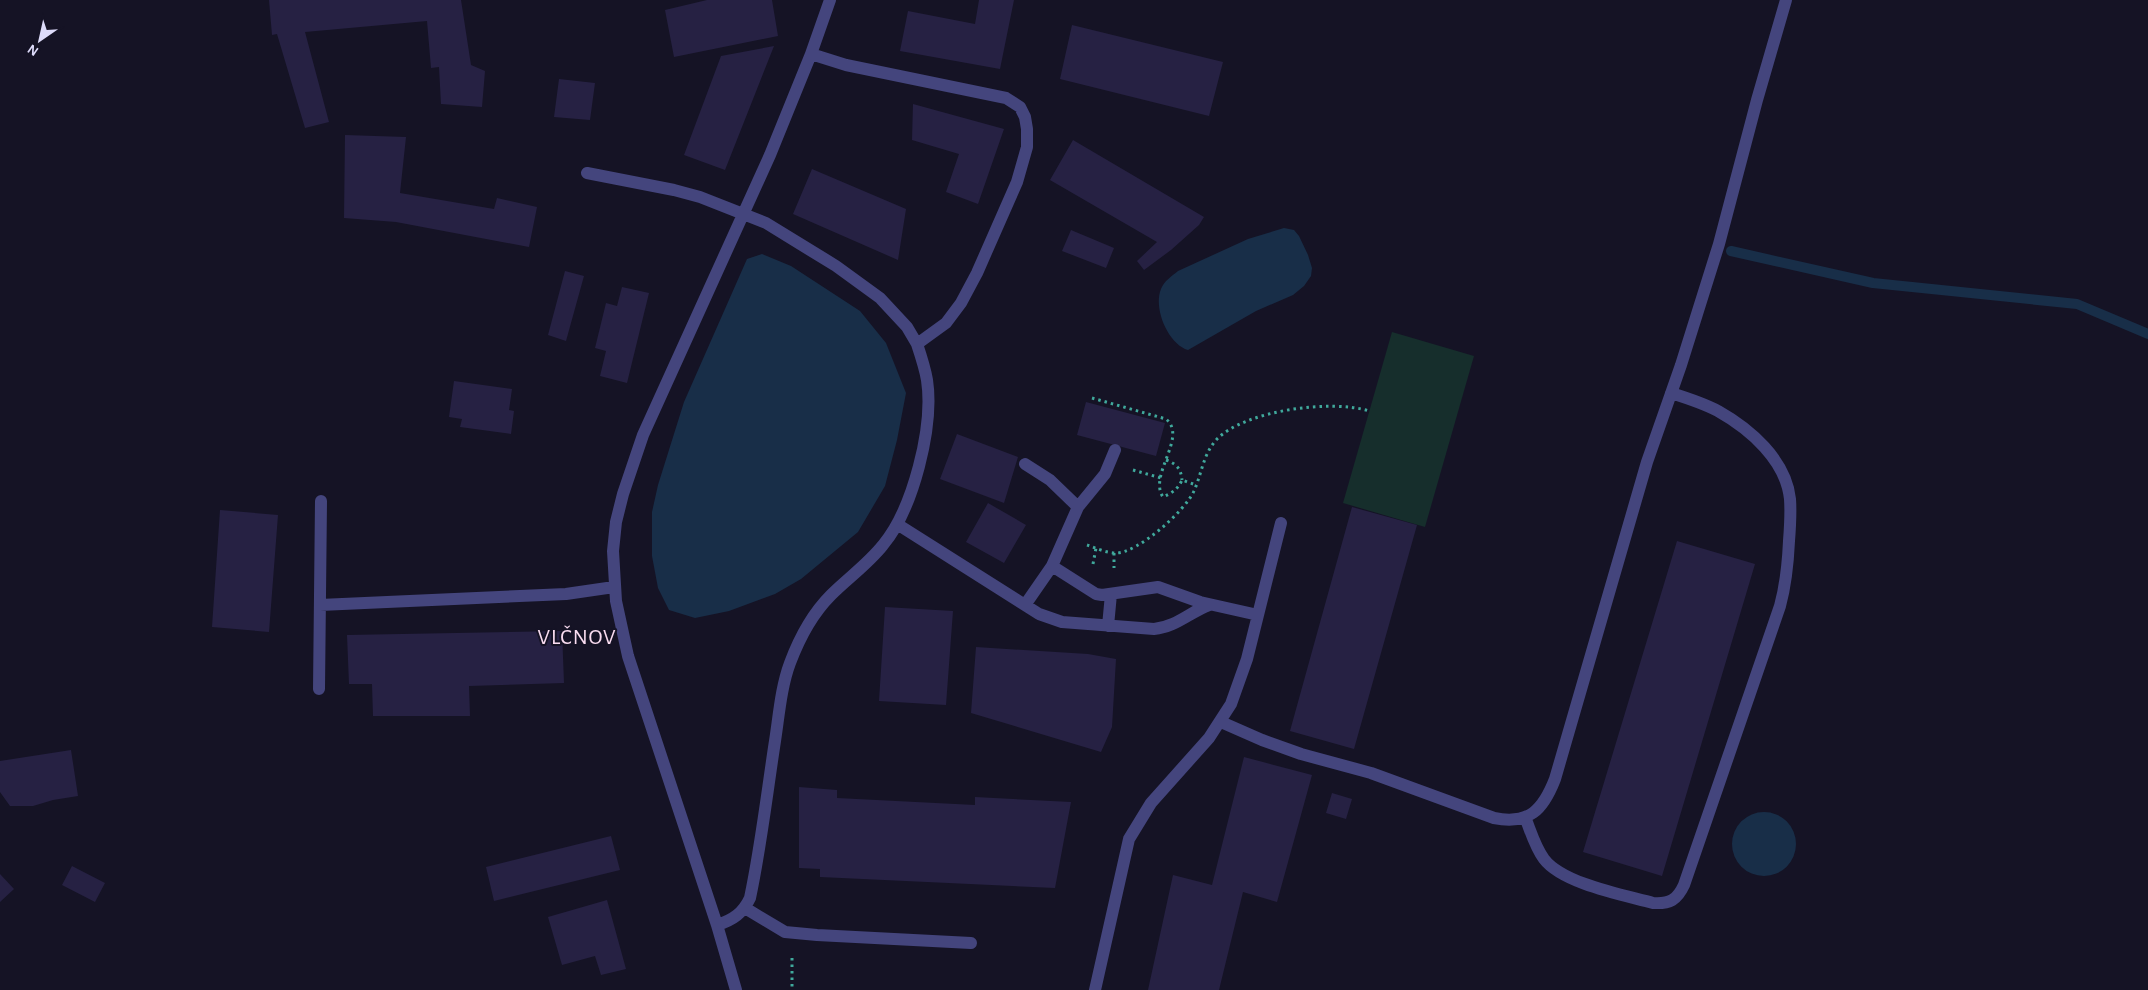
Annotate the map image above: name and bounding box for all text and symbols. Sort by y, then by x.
north arrow [15,15,65,65]
text: N [25,41,41,58]
district label: VLČNOV [538,625,616,648]

